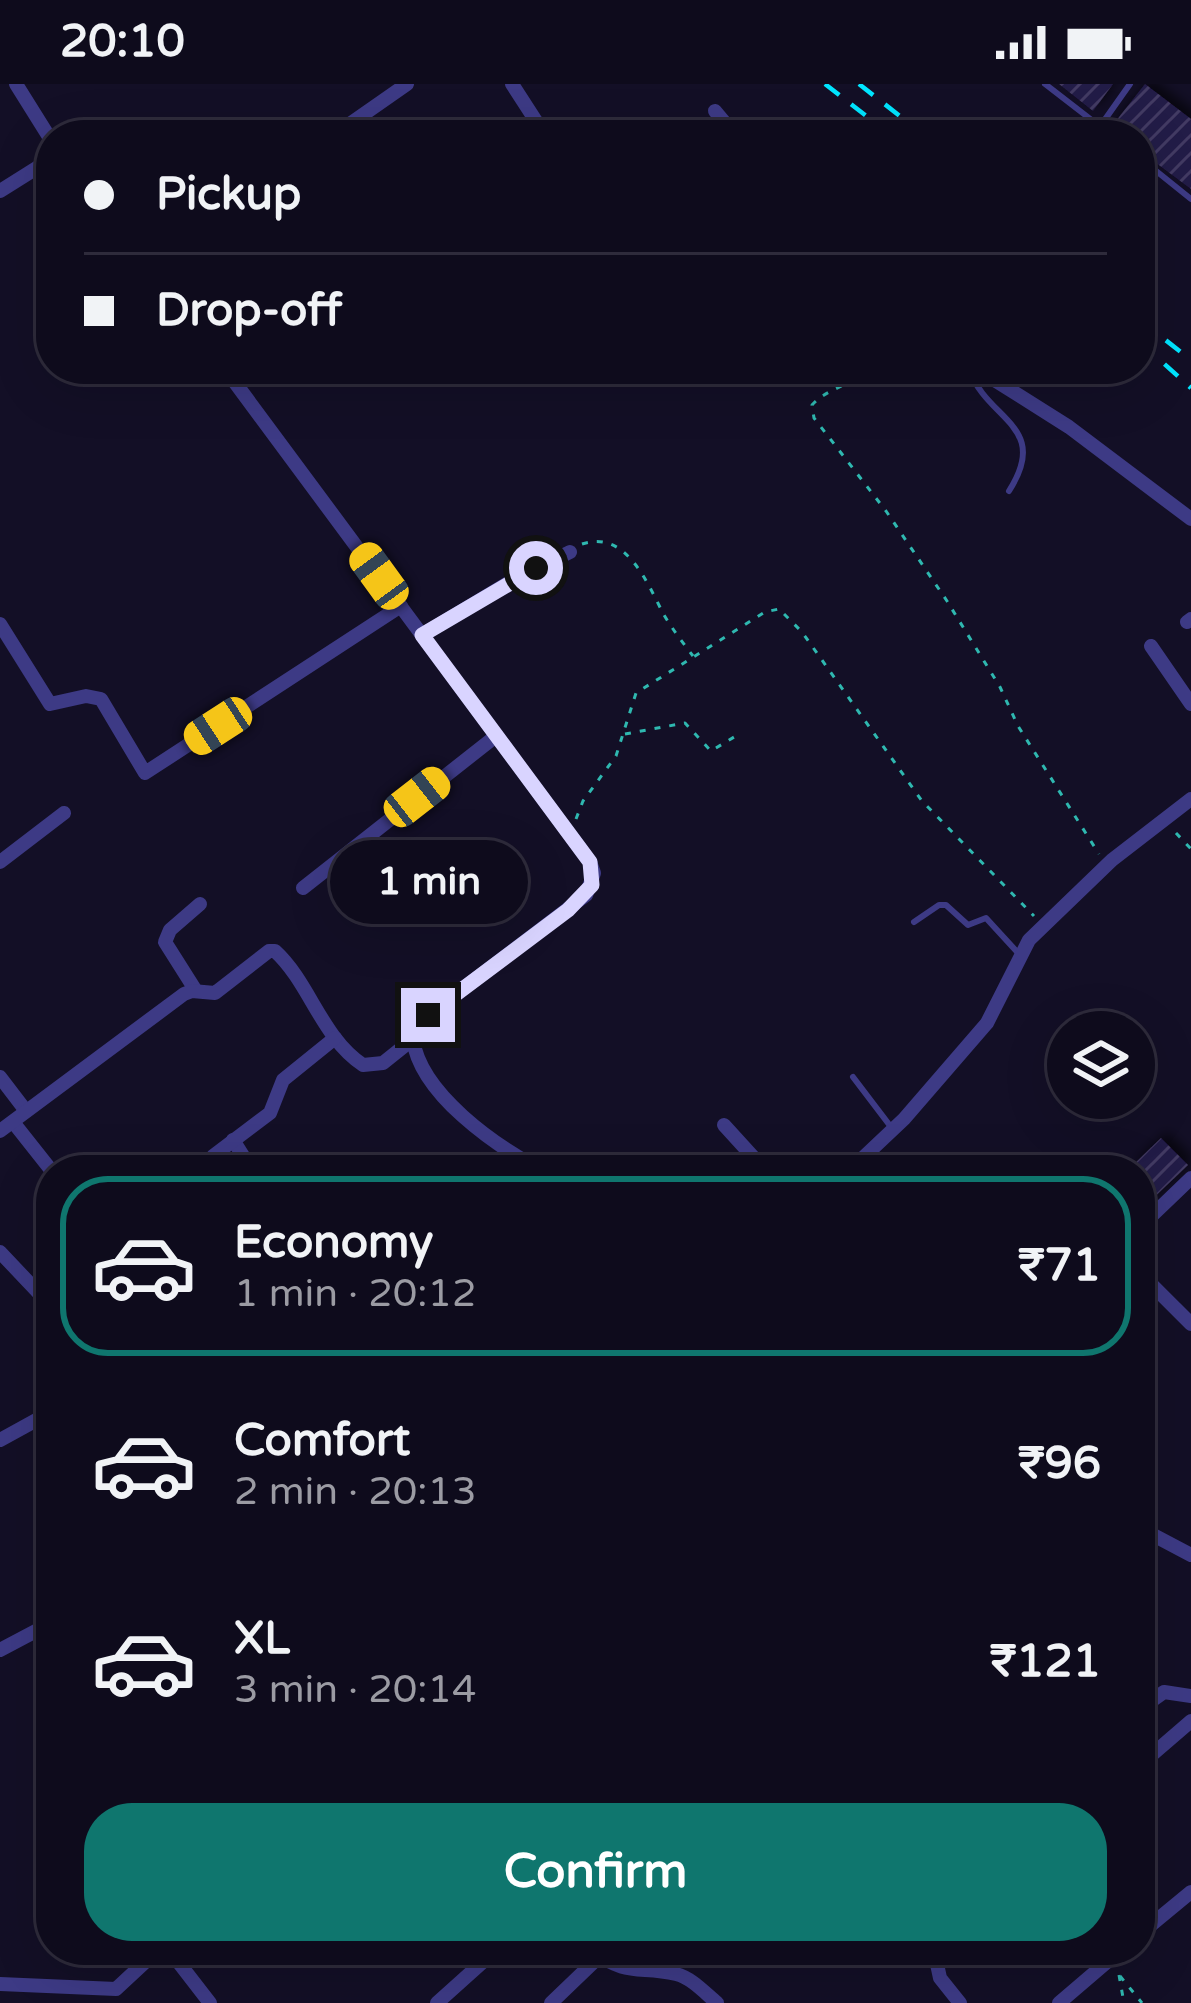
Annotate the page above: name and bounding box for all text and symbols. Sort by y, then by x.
text: 20:10 [60,15,185,69]
text: Pickup [156,168,301,222]
text: Drop-off [156,284,342,338]
car [343,536,415,616]
route start [509,541,563,595]
car [178,691,258,761]
car [378,761,456,833]
callout: 1 min [329,841,527,925]
text: 1 min [377,858,481,905]
route end [401,988,455,1042]
map controls [1047,1011,1155,1119]
button: layers [1047,1011,1155,1119]
icon: car [90,1212,198,1320]
text: Economy [234,1216,433,1270]
text: ₹71 [1018,1239,1101,1293]
text: 1 min · 20:12 [234,1270,476,1317]
icon: car [90,1410,198,1518]
text: Comfort [234,1414,410,1468]
text: ₹96 [1018,1437,1101,1491]
text: 2 min · 20:13 [234,1468,476,1515]
icon: car [90,1608,198,1716]
text: XL [234,1612,290,1666]
text: ₹121 [990,1635,1101,1689]
text: 3 min · 20:14 [234,1666,476,1713]
button: Confirm [84,1803,1107,1941]

